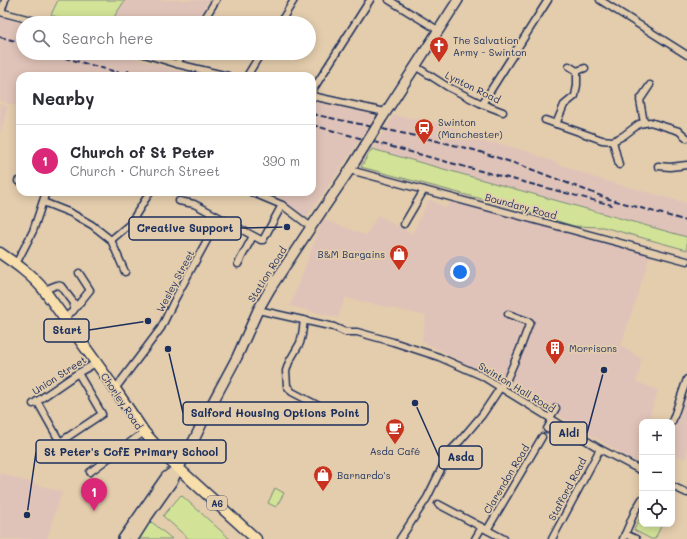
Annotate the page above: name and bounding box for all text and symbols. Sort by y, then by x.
search box [16,16,316,60]
icon: search [30,27,52,49]
text: Search here [62,28,153,48]
place label: The Salvation Army - Swinton [453,33,527,59]
church icon: The Salvation Army - Swinton [428,35,450,63]
street label: Lynton Road [443,68,503,106]
text: Nearby [32,87,94,109]
place label: Swinton (Manchester) [438,115,503,141]
station icon: Swinton (Manchester) [413,117,435,145]
text: Church of St Peter [70,142,214,162]
text: 1 [42,152,48,169]
text: 390 m [262,152,300,169]
text: Church · Church Street [70,162,220,179]
street label: Boundary Road [483,190,559,222]
callout: Creative Support [129,217,241,240]
text: Creative Support [137,220,233,235]
street label: Station Road [244,243,290,305]
shop icon: B&M Bargains [388,243,410,271]
street label: Wesley Street [153,247,197,315]
place label: B&M Bargains [317,247,385,261]
your location [450,262,470,282]
callout: Start [44,319,89,342]
text: Start [52,322,82,337]
building icon: Morrisons [544,337,566,365]
place label: Morrisons [569,341,617,355]
street label: Union Street [29,352,89,398]
street label: Swinton Hall Road [476,358,558,416]
street label: Chorley Road [98,370,146,432]
callout: Salford Housing Options Point [183,402,368,425]
text: Salford Housing Options Point [191,405,359,420]
cafe icon: Asda Café [384,417,406,445]
map controls [639,419,675,527]
button: + [639,419,675,455]
callout: Aldi [550,422,587,445]
text: Aldi [558,425,580,440]
callout: St Peter's CofE Primary School [36,440,226,463]
street label: Clarendon Road [480,442,532,516]
text: St Peter's CofE Primary School [44,444,218,459]
place label: Asda Café [370,444,420,458]
callout: Asda [439,446,482,469]
text: Asda [448,449,475,464]
street label: Stafford Road [545,455,589,523]
button: − [639,455,675,491]
shop icon: Barnardo's [312,464,334,492]
place label: Barnardo's [337,468,391,482]
pin: 1 [81,478,107,511]
button: locate [639,491,675,527]
road number: A6 [207,496,227,510]

